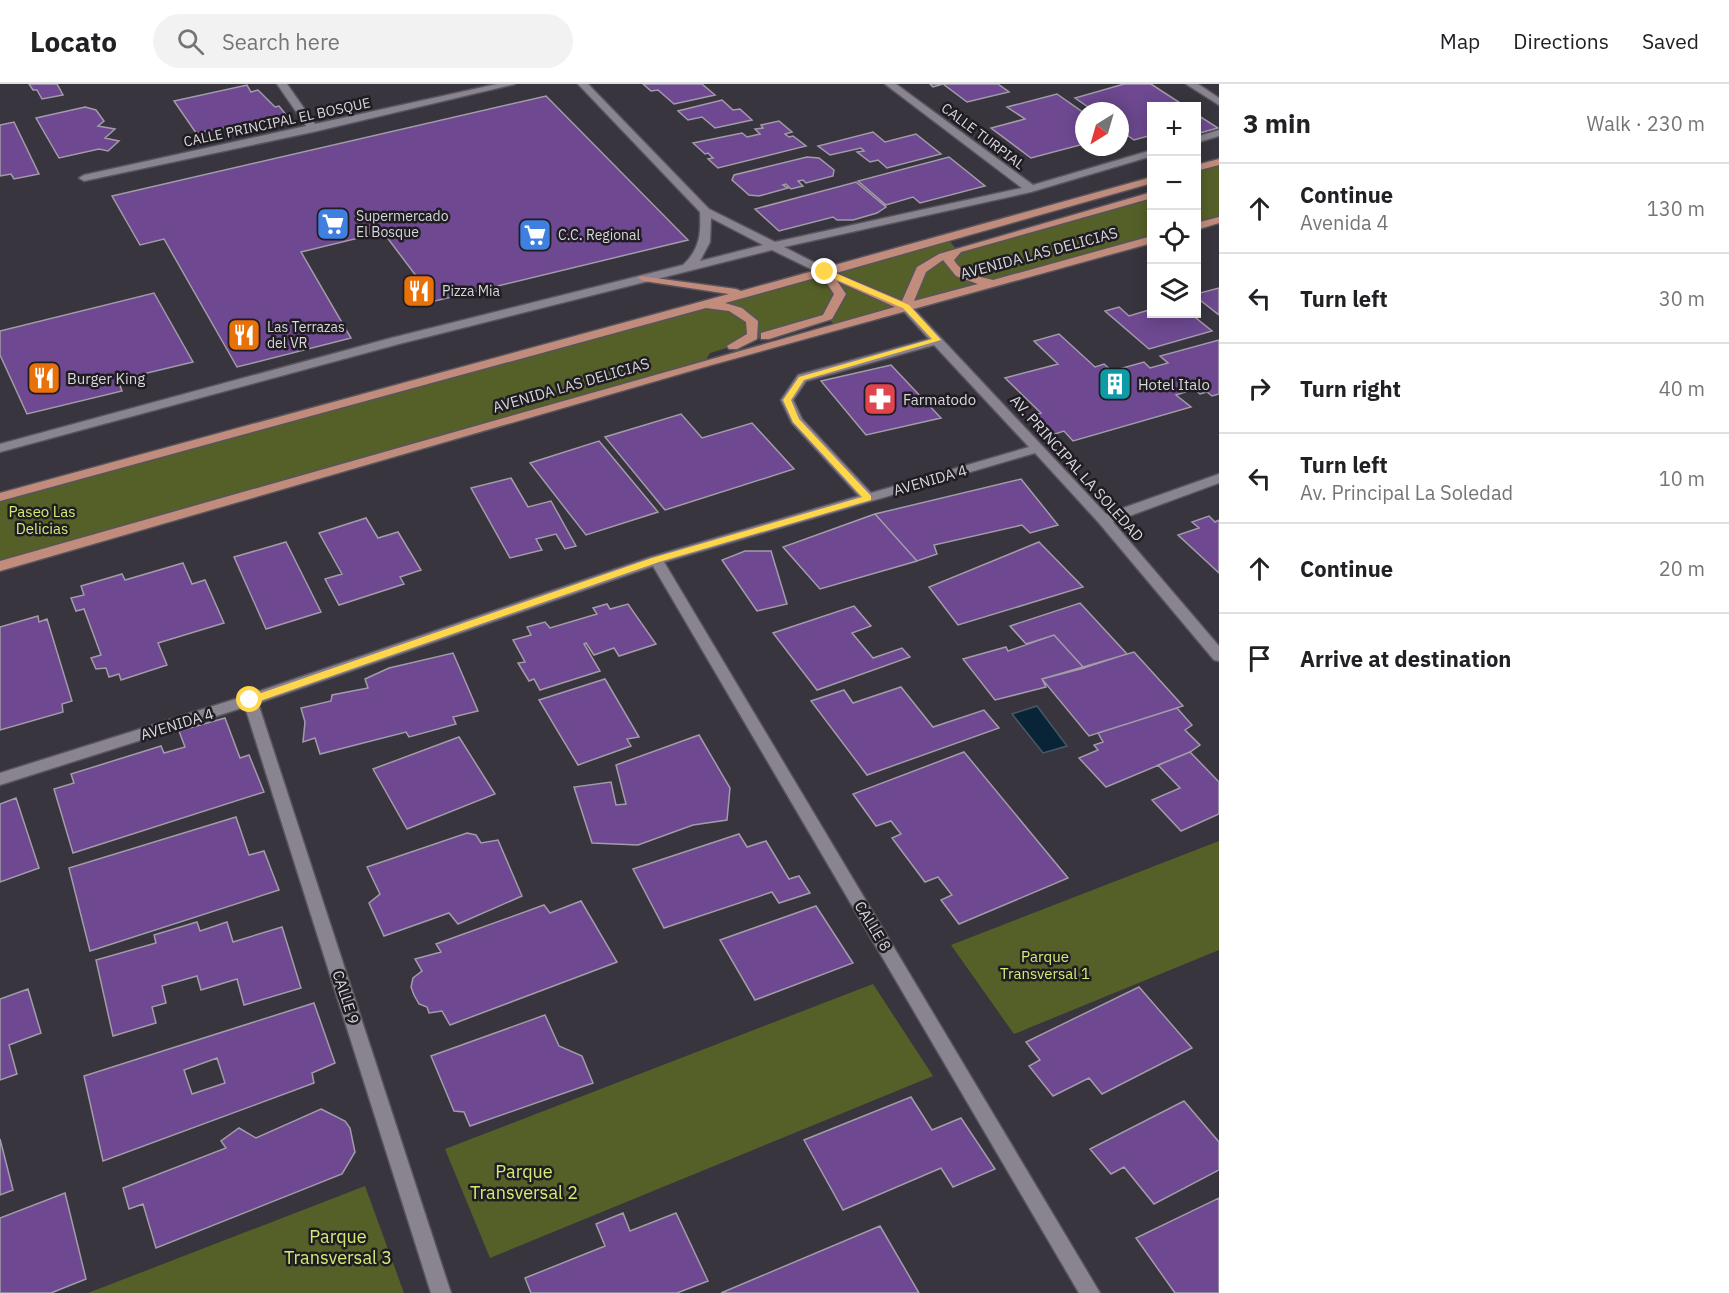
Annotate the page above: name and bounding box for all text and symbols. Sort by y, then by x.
search box [153,14,573,68]
text: Locato [30,23,117,60]
icon: search [174,25,207,58]
text: Search here [222,27,340,56]
text: Map [1440,27,1480,55]
text: Directions [1513,27,1609,55]
text: Saved [1642,27,1699,55]
street label: CALLE PRINCIPAL EL BOSQUE [182,93,372,151]
street label: CALLE TURPIAL [938,99,1028,173]
north arrow [1075,102,1129,156]
map controls [1147,102,1201,318]
button: + [1147,102,1201,156]
text: 3 min [1243,106,1311,140]
text: Walk · 230 m [1587,110,1705,137]
button: − [1147,156,1201,210]
text: Continue [1300,180,1393,209]
icon: ahead [1243,192,1276,225]
text: 130 m [1647,195,1705,222]
supermarket icon: Supermercado El Bosque [315,206,351,242]
place label: Supermercado El Bosque [356,207,449,241]
text: Avenida 4 [1300,209,1388,236]
button: locate [1147,210,1201,264]
supermarket icon: C.C. Regional [517,217,553,253]
street label: AVENIDA LAS DELICIAS [958,223,1120,283]
place label: C.C. Regional [558,226,640,244]
route end [811,258,837,284]
button: layers [1147,264,1201,318]
restaurant icon: Pizza Mia [401,273,437,309]
place label: Pizza Mia [442,282,501,300]
icon: left [1243,282,1276,315]
text: Turn left [1300,284,1388,313]
text: 30 m [1659,285,1705,312]
restaurant icon: Las Terrazas del VR [226,317,262,353]
place label: Las Terrazas del VR [267,318,345,352]
street label: AVENIDA LAS DELICIAS [490,354,652,416]
restaurant icon: Burger King [26,360,62,396]
building icon: Hotel Italo [1097,366,1133,402]
place label: Burger King [67,369,145,388]
icon: right [1243,372,1276,405]
text: Turn right [1300,374,1401,403]
place label: Hotel Italo [1138,375,1210,394]
text: 40 m [1659,375,1705,402]
pharmacy icon: Farmatodo [862,381,898,417]
place label: Farmatodo [903,390,976,409]
street label: AV. PRINCIPAL LA SOLEDAD [1006,391,1148,545]
text: Turn left [1300,450,1388,479]
street label: AVENIDA 4 [891,460,969,500]
icon: left [1243,462,1276,495]
text: 10 m [1659,465,1705,492]
text: Av. Principal La Soledad [1300,479,1513,506]
park label: Paseo Las Delicias [8,502,76,538]
icon: ahead [1243,552,1276,585]
text: Continue [1300,554,1393,583]
text: 20 m [1659,555,1705,582]
icon: arrive [1243,642,1276,675]
text: Arrive at destination [1300,644,1511,673]
route start [236,686,262,712]
street label: AVENIDA 4 [138,704,216,744]
street label: CALLE 8 [851,897,895,955]
park label: Parque Transversal 1 [1000,947,1090,983]
street label: CALLE 9 [328,968,364,1026]
park label: Parque Transversal 2 [470,1160,578,1204]
park label: Parque Transversal 3 [284,1225,392,1269]

